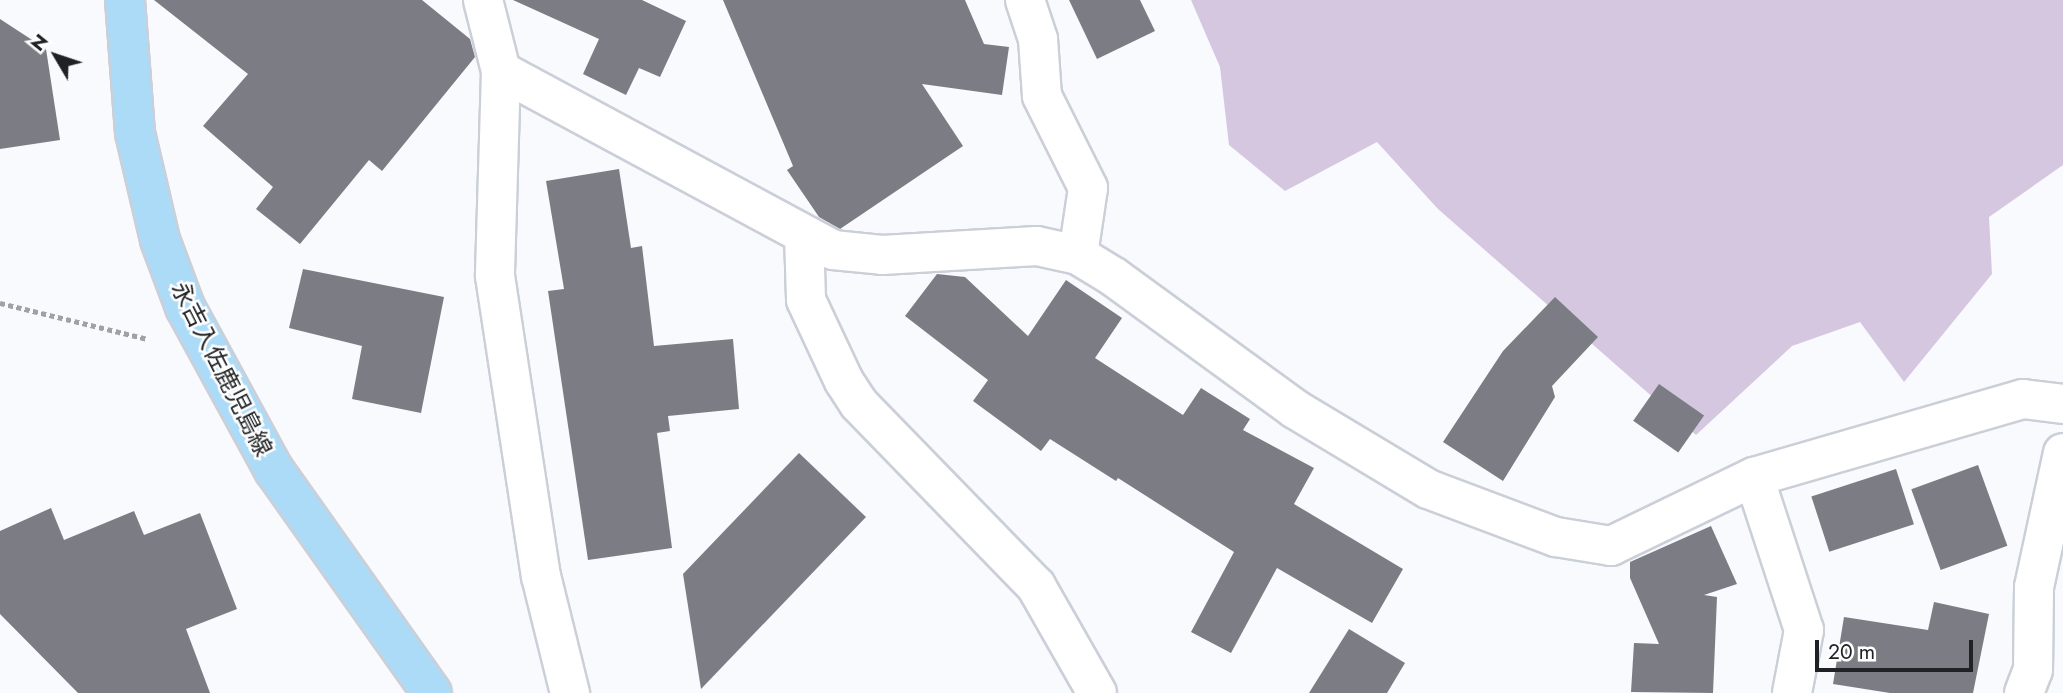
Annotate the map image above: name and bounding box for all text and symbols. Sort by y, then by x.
north arrow [21,21,91,91]
text: N [24,28,55,57]
street label: 永吉入佐鹿児島線 [166,277,278,461]
scale bar [1818,626,1976,670]
text: 20 m [1828,637,1875,667]

